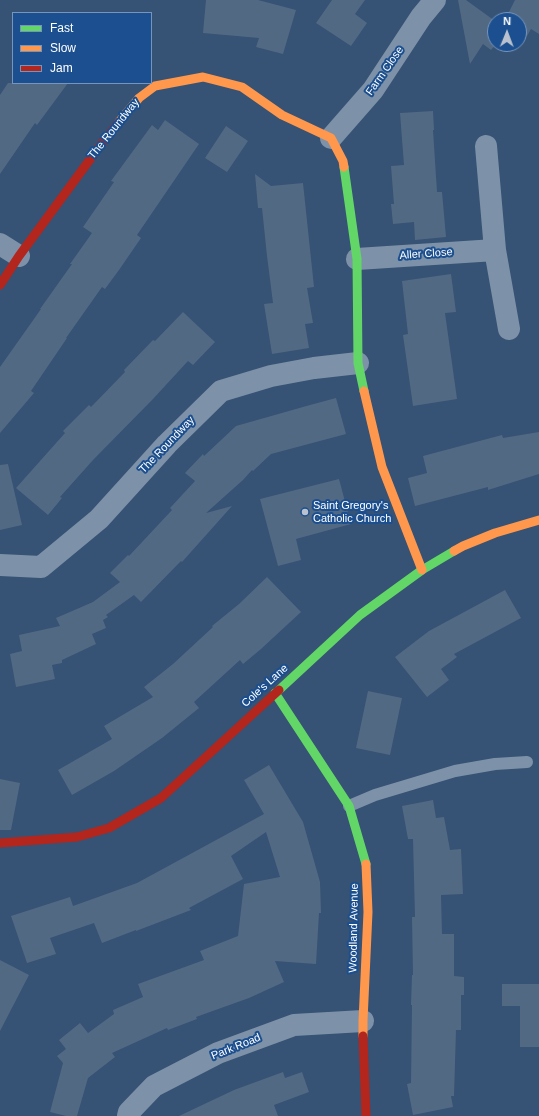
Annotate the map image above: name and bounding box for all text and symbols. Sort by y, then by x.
legend [12,12,152,84]
north arrow [487,12,527,52]
text: N [503,15,511,27]
text: Fast [50,21,73,35]
text: Slow [50,41,76,55]
street label: Farm Close [363,44,407,98]
text: Jam [50,61,73,75]
street label: The Roundway [86,96,142,162]
street label: Aller Close [399,246,453,262]
street label: The Roundway [137,414,197,476]
place label: Saint Gregory's Catholic Church [313,499,391,525]
marker: Saint Gregory's Catholic Church [300,507,310,517]
street label: Cole's Lane [239,662,291,710]
street label: Woodland Avenue [347,883,361,973]
street label: Park Road [209,1031,263,1063]

